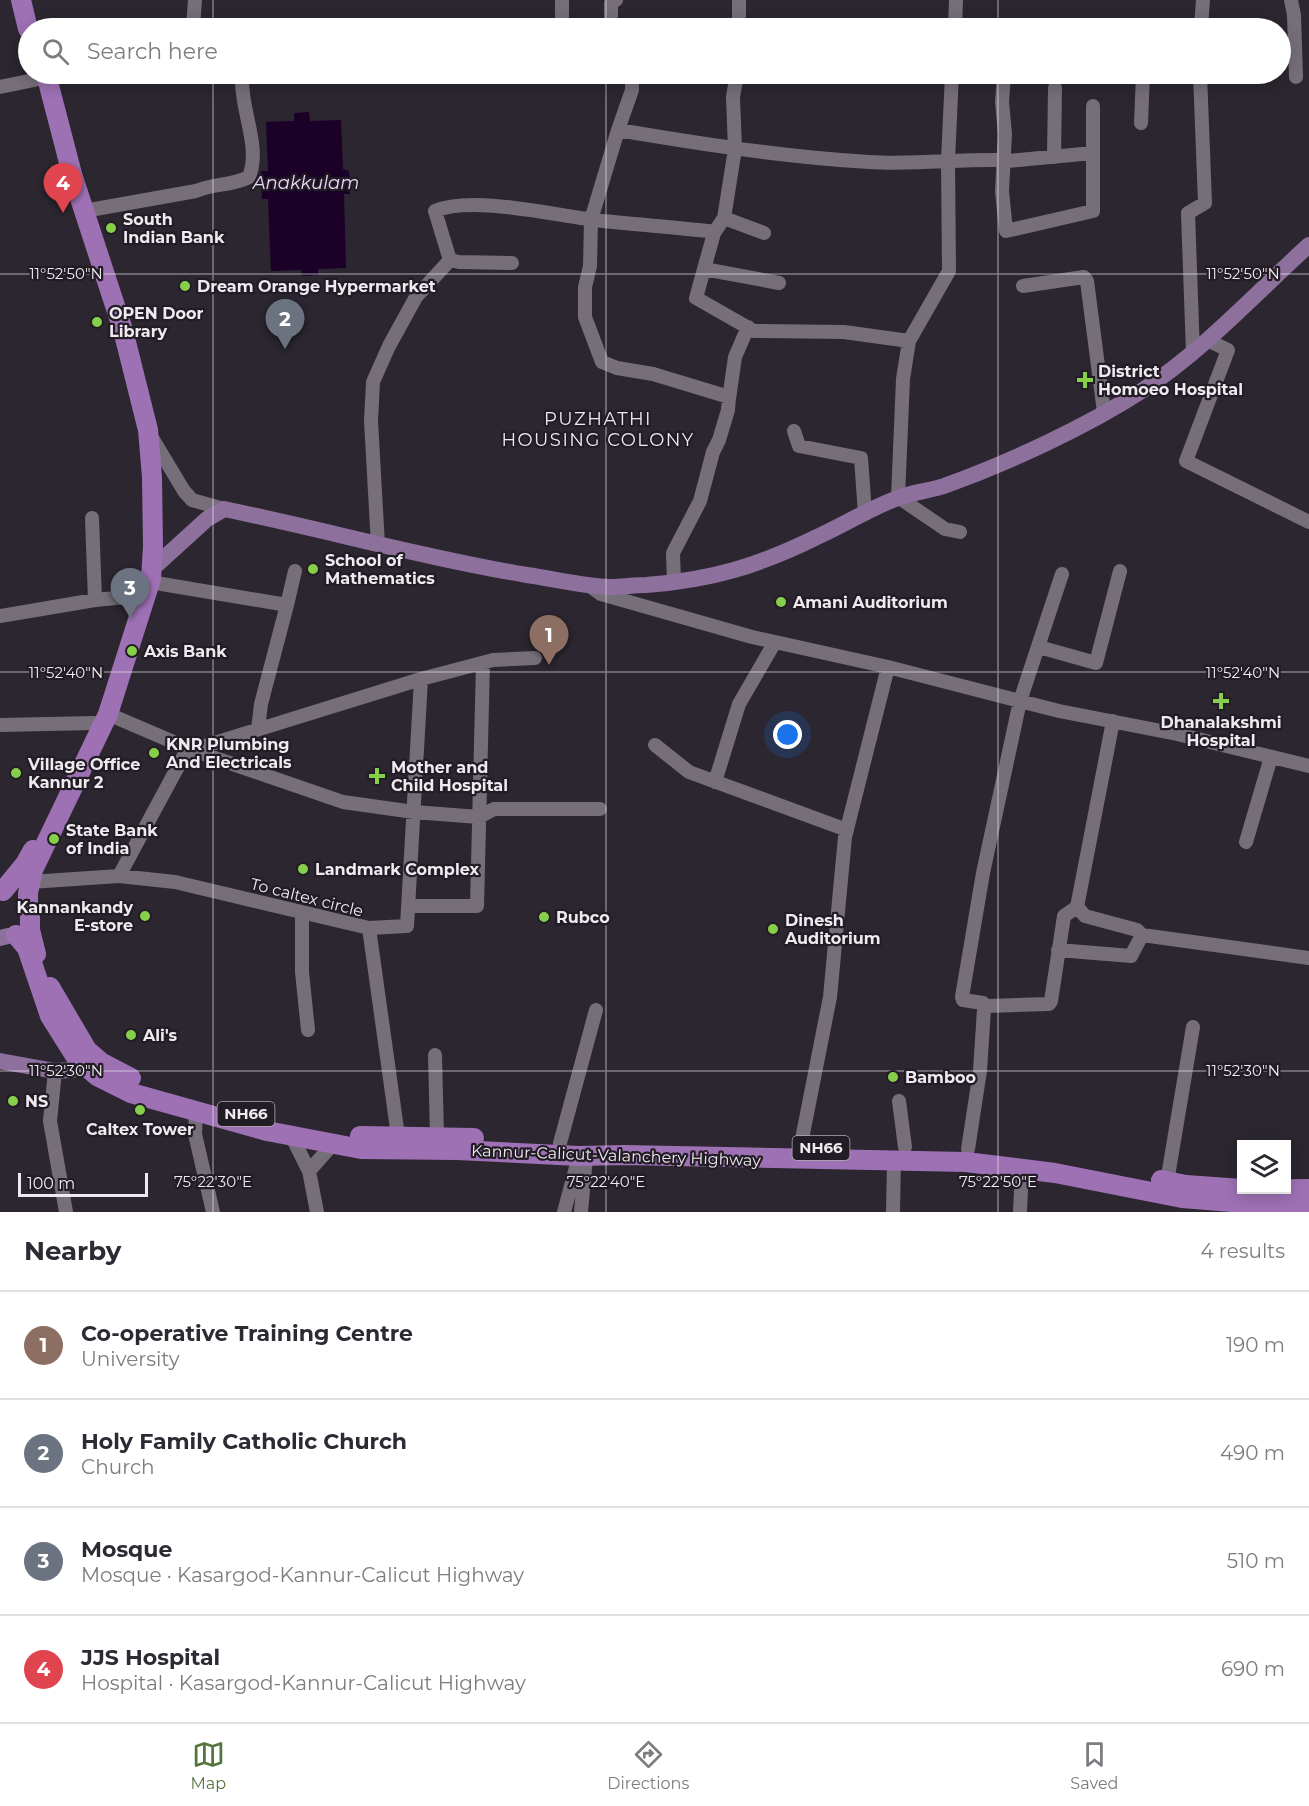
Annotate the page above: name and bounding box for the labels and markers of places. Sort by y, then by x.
pin: 4 [44,164,82,213]
place label: South Indian Bank [123,210,225,247]
marker: South Indian Bank [104,221,118,235]
place label: Dream Orange Hypermarket [197,277,436,296]
marker: Dream Orange Hypermarket [178,279,192,293]
pin: 2 [266,300,304,349]
place label: OPEN Door Library [109,304,203,341]
marker: OPEN Door Library [90,315,104,329]
place label: District Homoeo Hospital [1098,362,1243,399]
marker: District Homoeo Hospital [1076,371,1094,389]
place label: School of Mathematics [325,551,435,588]
marker: School of Mathematics [306,562,320,576]
pin: 3 [110,568,150,618]
place label: Amani Auditorium [792,593,948,612]
marker: Amani Auditorium [774,595,788,609]
pin: 1 [530,616,568,665]
place label: Axis Bank [143,642,227,661]
marker: Axis Bank [125,644,139,658]
marker: Dhanalakshmi Hospital [1212,692,1230,710]
place label: Dhanalakshmi Hospital [1160,713,1282,750]
place label: KNR Plumbing And Electricals [165,735,292,772]
marker: KNR Plumbing And Electricals [147,746,161,760]
place label: Village Office Kannur 2 [27,755,140,792]
place label: Mother and Child Hospital [391,758,508,795]
marker: Village Office Kannur 2 [9,766,23,780]
marker: Mother and Child Hospital [368,767,386,785]
place label: State Bank of India [66,821,158,858]
marker: State Bank of India [47,832,61,846]
place label: Landmark Complex [315,860,480,879]
marker: Landmark Complex [296,862,310,876]
place label: Kannankandy E-store [16,898,133,935]
place label: Rubco [556,908,610,927]
marker: Kannankandy E-store [138,909,152,923]
marker: Rubco [537,910,551,924]
place label: Dinesh Auditorium [784,911,881,948]
marker: Dinesh Auditorium [766,922,780,936]
place label: Ali's [142,1026,178,1045]
marker: Ali's [124,1028,138,1042]
place label: Bamboo [905,1068,976,1087]
marker: Bamboo [886,1070,900,1084]
place label: NS [25,1092,48,1111]
marker: NS [6,1094,20,1108]
marker: Caltex Tower [133,1103,147,1117]
place label: Caltex Tower [86,1120,194,1139]

